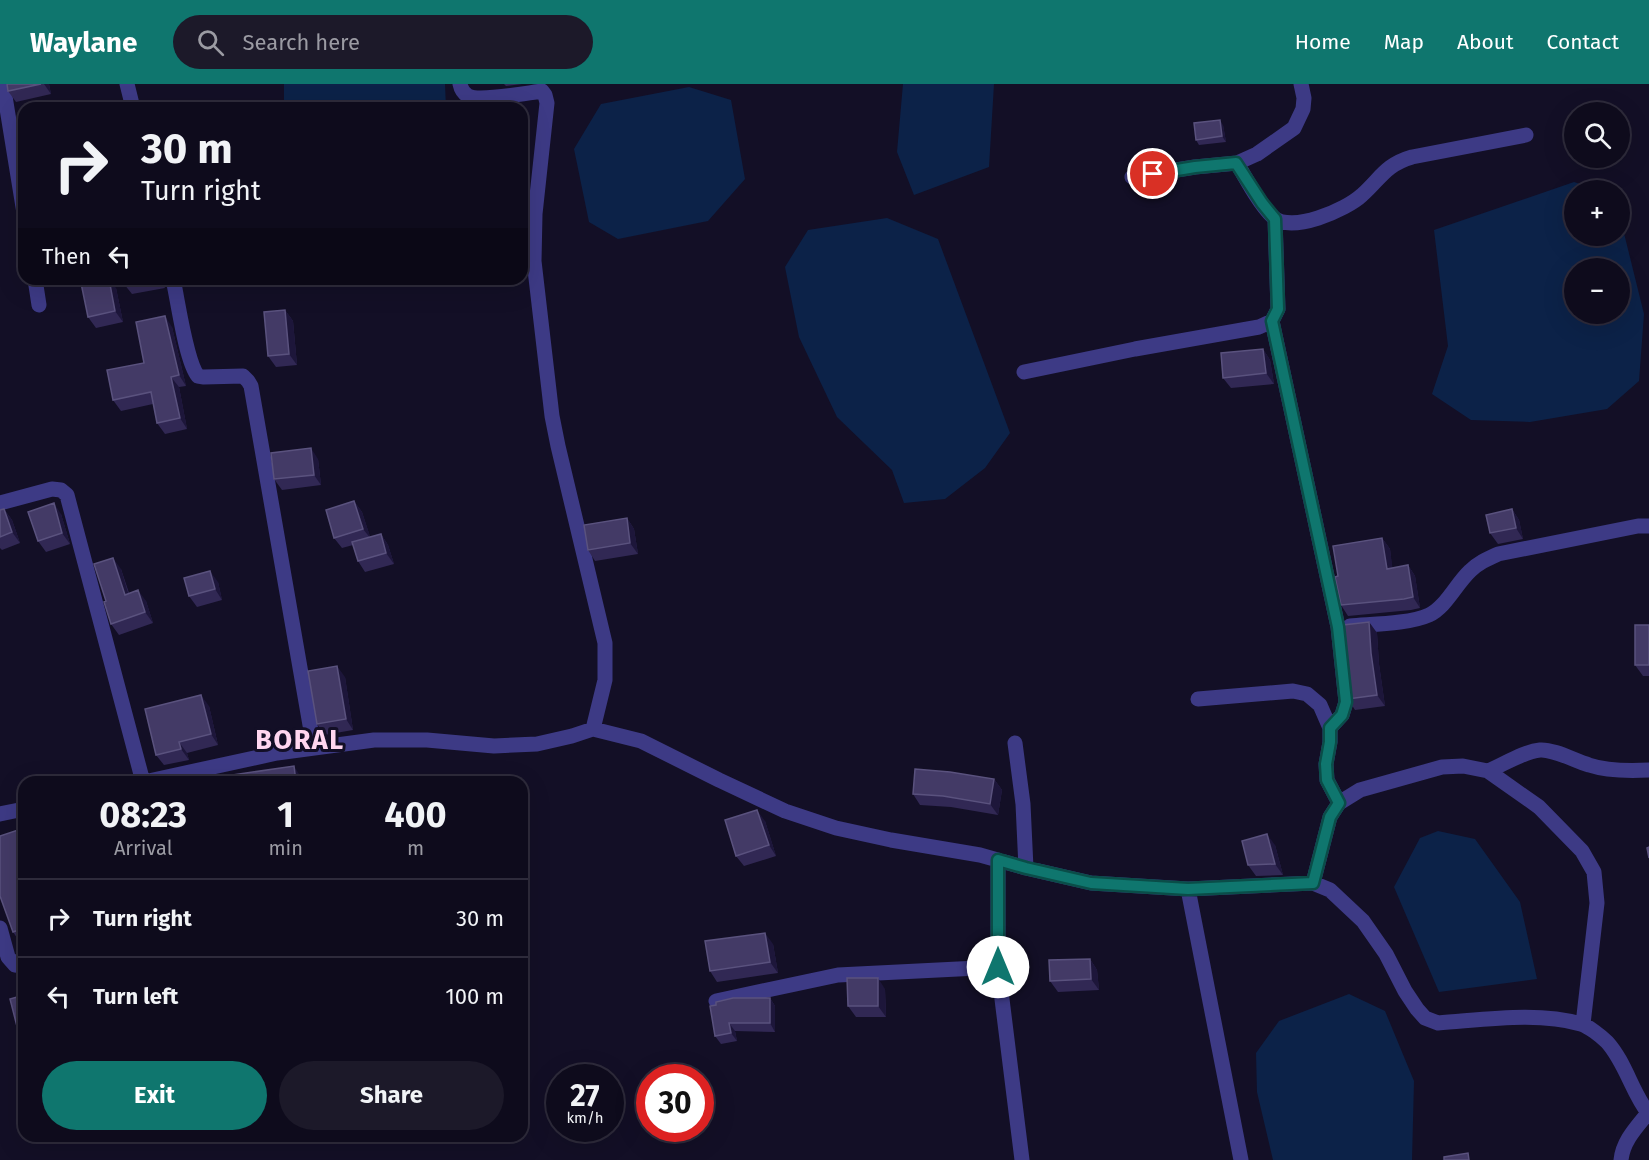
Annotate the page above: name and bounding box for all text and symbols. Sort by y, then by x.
search box [173,15,593,69]
text: Waylane [30,26,137,59]
icon: search [194,26,227,59]
text: Search here [242,29,360,56]
text: Home [1295,29,1351,55]
text: Map [1384,29,1424,55]
text: About [1457,29,1514,55]
text: Contact [1547,29,1619,55]
map controls [1564,102,1630,324]
button: search [1564,102,1630,168]
text: 30 m [141,124,233,174]
icon: right [42,126,120,204]
pin [1127,148,1178,199]
icon: arrive [1136,157,1169,190]
text: Turn right [141,175,261,207]
button: + [1564,180,1630,246]
icon: left [103,240,136,273]
text: Then [42,243,91,270]
button: − [1564,258,1630,324]
district label: BORAL [255,724,345,756]
text: 08:23 [99,793,187,837]
text: 1 [277,793,294,837]
text: 400 [384,793,447,837]
text: Arrival [114,836,173,860]
text: min [268,836,303,860]
text: m [407,836,424,860]
icon: right [42,902,75,935]
text: Turn right [93,905,192,932]
text: 30 m [456,905,504,932]
position arrow [966,935,1030,999]
icon: left [42,980,75,1013]
text: Turn left [93,983,178,1010]
text: 100 m [445,983,504,1010]
button: Exit [42,1061,267,1130]
button: Share [279,1061,504,1130]
speed limit sign: 30 [636,1064,714,1142]
text: 27 [570,1078,600,1114]
text: km/h [566,1109,604,1127]

